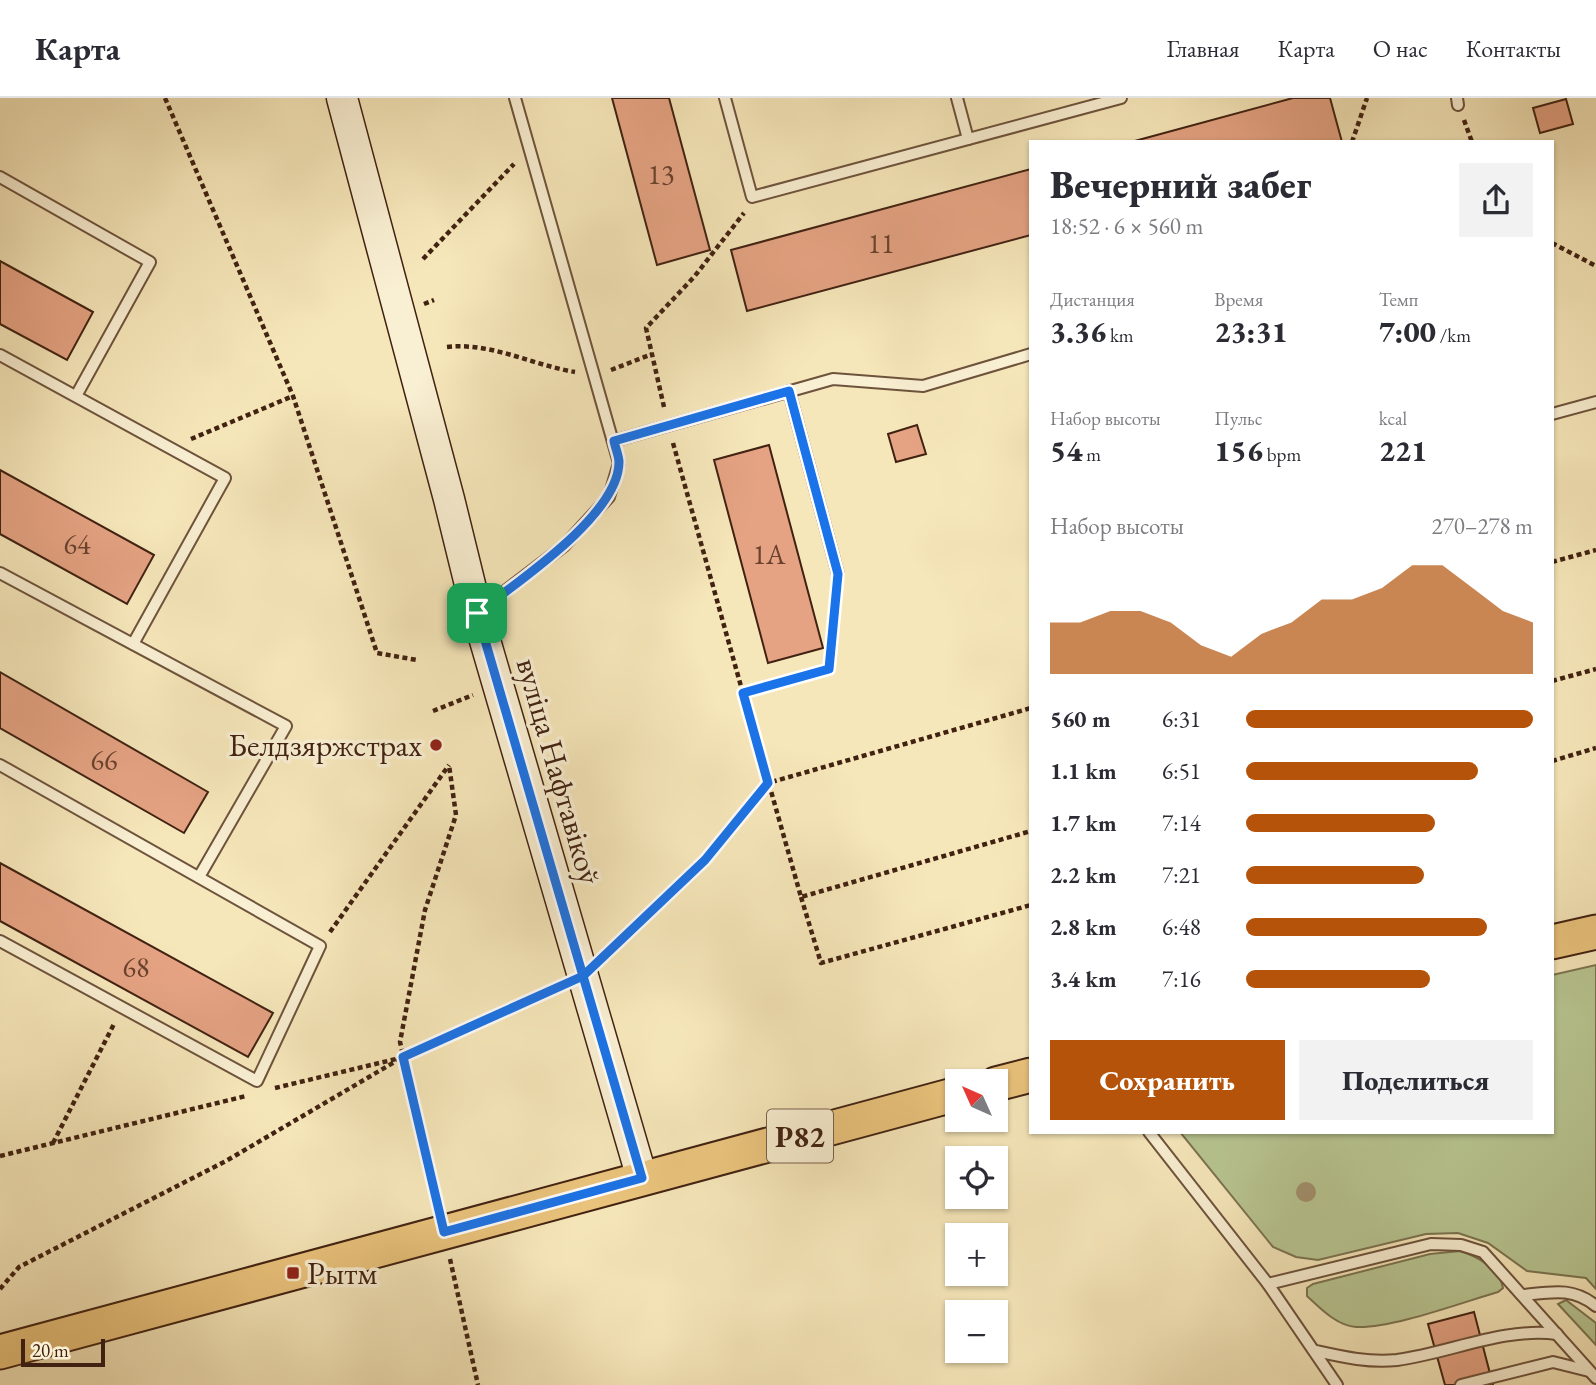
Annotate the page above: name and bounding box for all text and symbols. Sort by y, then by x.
text: Карта [35,27,120,70]
text: Главная [1166,33,1240,64]
text: Карта [1278,33,1335,64]
text: О нас [1373,33,1428,64]
text: Контакты [1466,33,1561,64]
house number: 13 [648,156,674,192]
text: Вечерний забег [1050,160,1311,209]
button: share [1459,163,1533,237]
text: 18:52 · 6 × 560 m [1050,211,1203,241]
house number: 11 [868,225,894,261]
text: Дистанция [1050,287,1135,312]
text: Время [1214,287,1263,312]
text: Темп [1379,287,1418,312]
text: 3.36 [1050,312,1106,351]
text: 23:31 [1214,312,1288,351]
text: 7:00 [1379,312,1436,351]
text: km [1106,323,1134,348]
text: /km [1436,323,1471,348]
text: Набор высоты [1050,406,1161,431]
text: Пульс [1214,406,1262,431]
text: kcal [1379,406,1407,431]
text: 54 [1050,431,1082,470]
text: 156 [1214,431,1263,470]
text: 221 [1379,431,1427,470]
text: m [1082,442,1101,467]
text: bpm [1263,442,1301,467]
text: Набор высоты [1050,511,1184,541]
text: 270–278 m [1432,511,1533,541]
house number: 64 [64,526,91,562]
house number: 1А [753,536,786,572]
pin [447,583,507,643]
icon: arrive [458,594,496,632]
street label: вуліца Нафтавікоў [507,653,612,890]
text: 560 m [1050,704,1111,734]
text: 6:31 [1162,704,1201,734]
place label: Белдзяржстрах [228,724,422,766]
marker: Белдзяржстрах [428,737,444,753]
house number: 66 [91,742,117,778]
text: 1.1 km [1050,756,1117,786]
text: 6:51 [1162,756,1201,786]
text: 1.7 km [1050,808,1117,838]
text: 7:14 [1162,808,1201,838]
text: 2.2 km [1050,860,1117,890]
text: 7:21 [1162,860,1201,890]
text: 2.8 km [1050,912,1117,942]
text: 6:48 [1162,912,1201,942]
house number: 68 [123,949,149,985]
text: 3.4 km [1050,964,1117,994]
text: 7:16 [1162,964,1201,994]
button: Сохранить [1050,1040,1285,1120]
button: Поделиться [1299,1040,1533,1120]
north arrow [945,1069,1008,1132]
map controls [945,1069,1008,1363]
road number: Р82 [767,1110,833,1162]
button: locate [945,1146,1008,1209]
button: + [945,1223,1008,1286]
place label: Рытм [307,1252,377,1294]
marker: Рытм [285,1265,301,1281]
button: − [945,1300,1008,1363]
scale bar [21,1336,105,1368]
text: 20 m [32,1338,69,1363]

